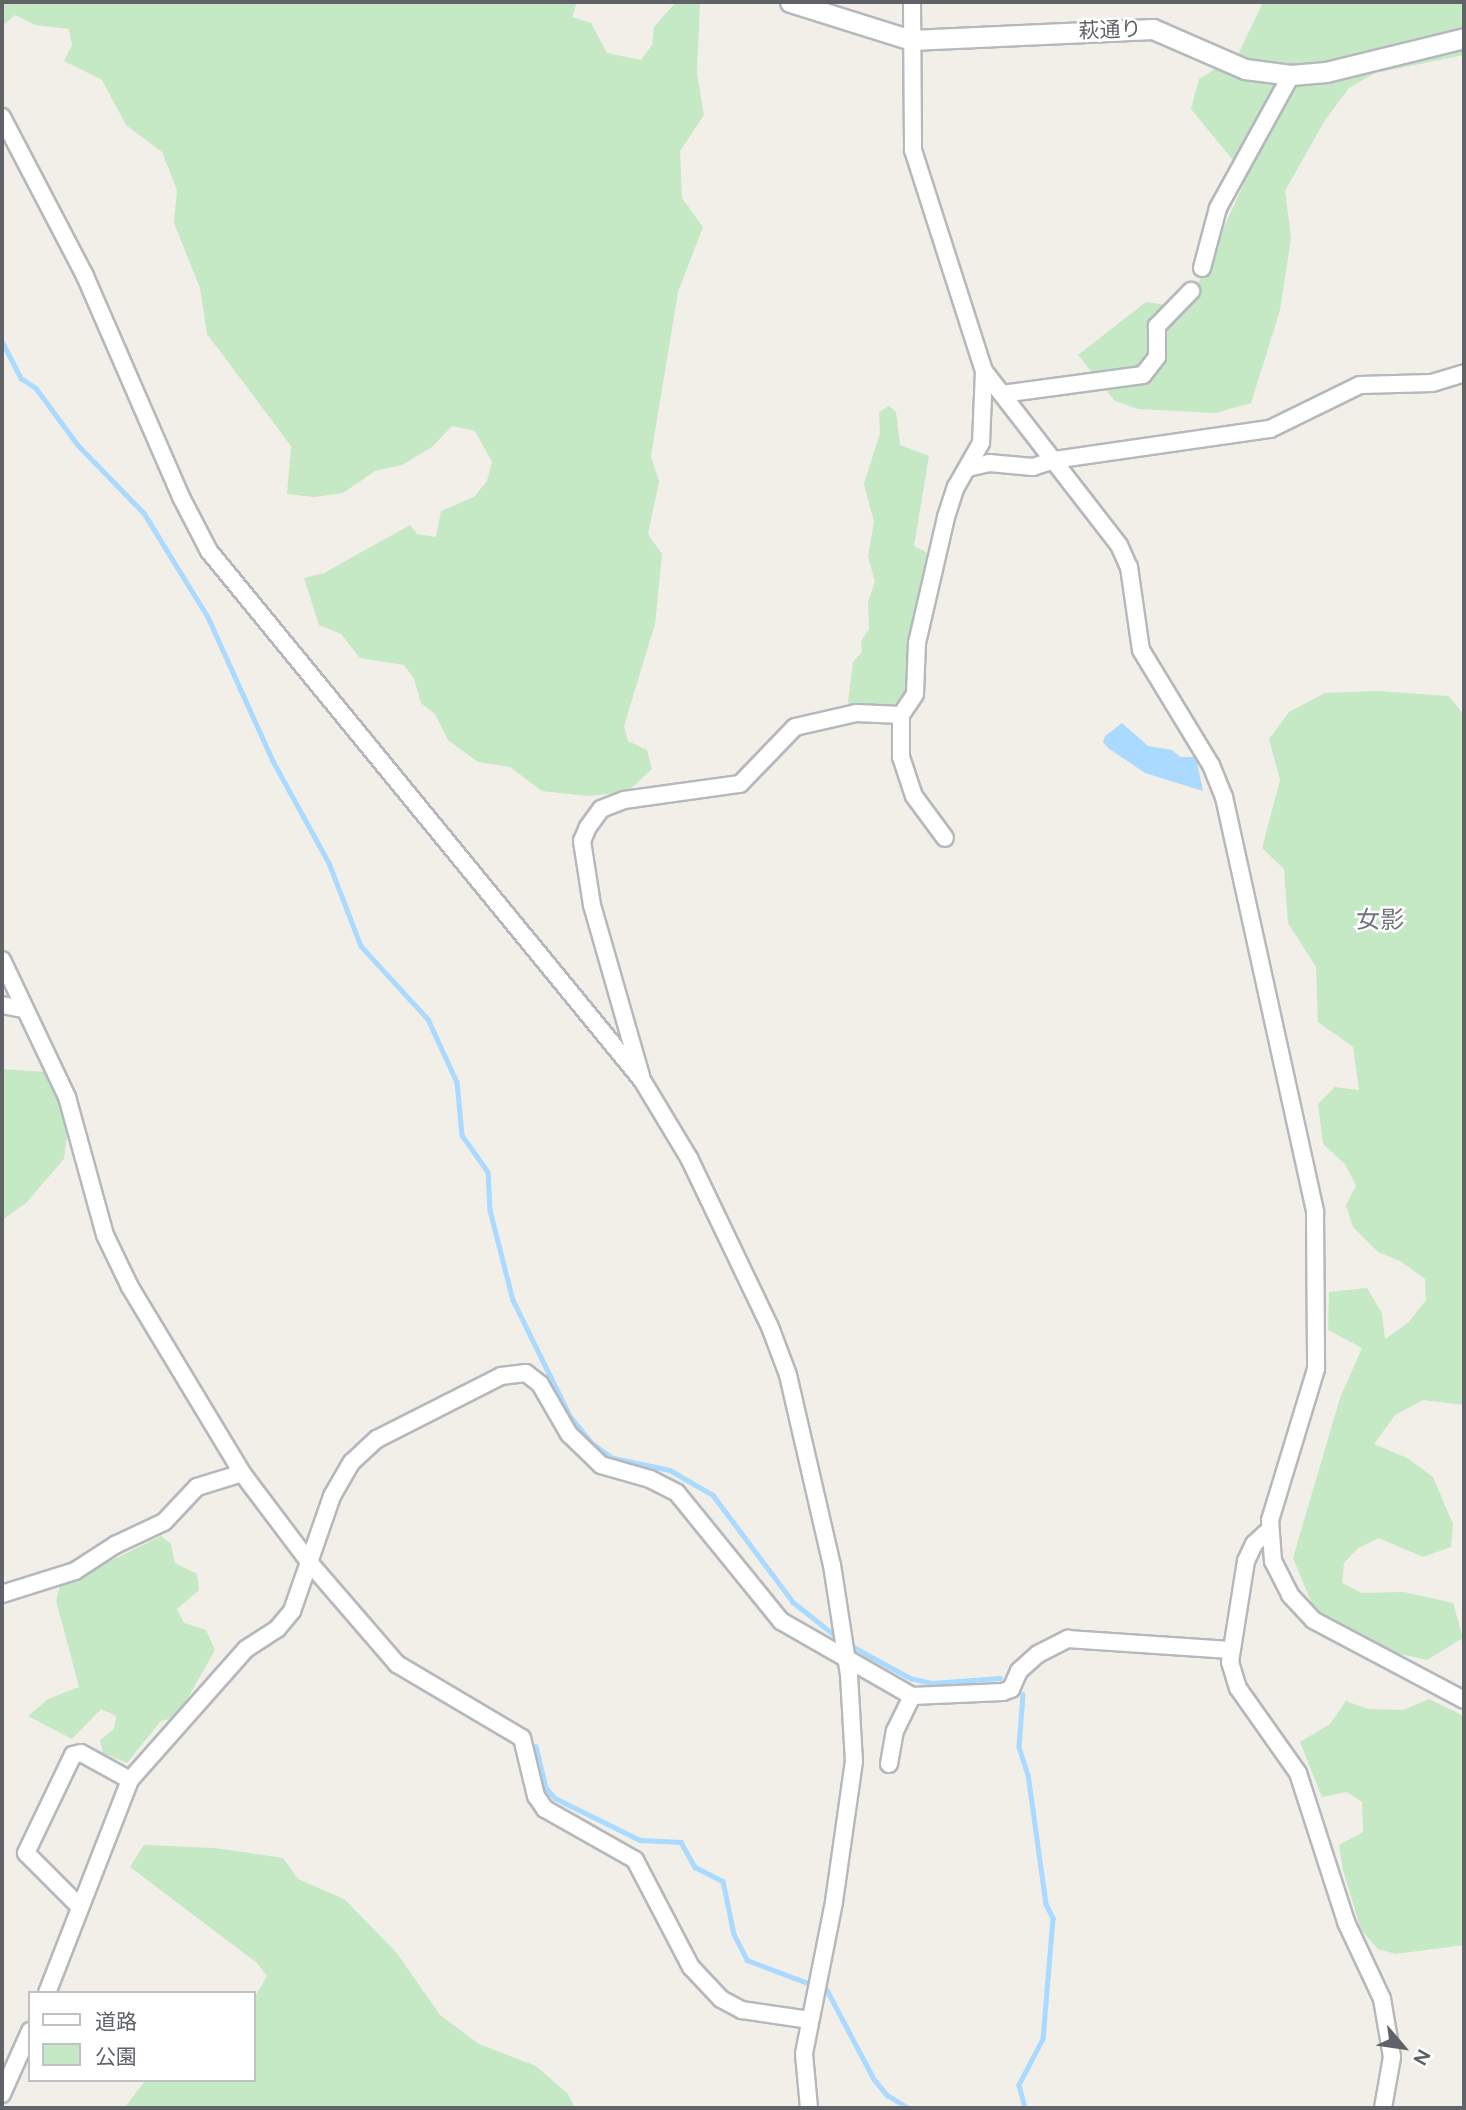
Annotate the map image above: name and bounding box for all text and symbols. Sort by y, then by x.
street label: 萩通り [1078,16,1142,44]
district label: 女影 [1356,906,1404,934]
legend [28,1991,256,2082]
text: 道路 [95,2009,137,2034]
north arrow [1368,2012,1438,2082]
text: 公園 [95,2044,137,2069]
text: N [1408,2045,1435,2069]

